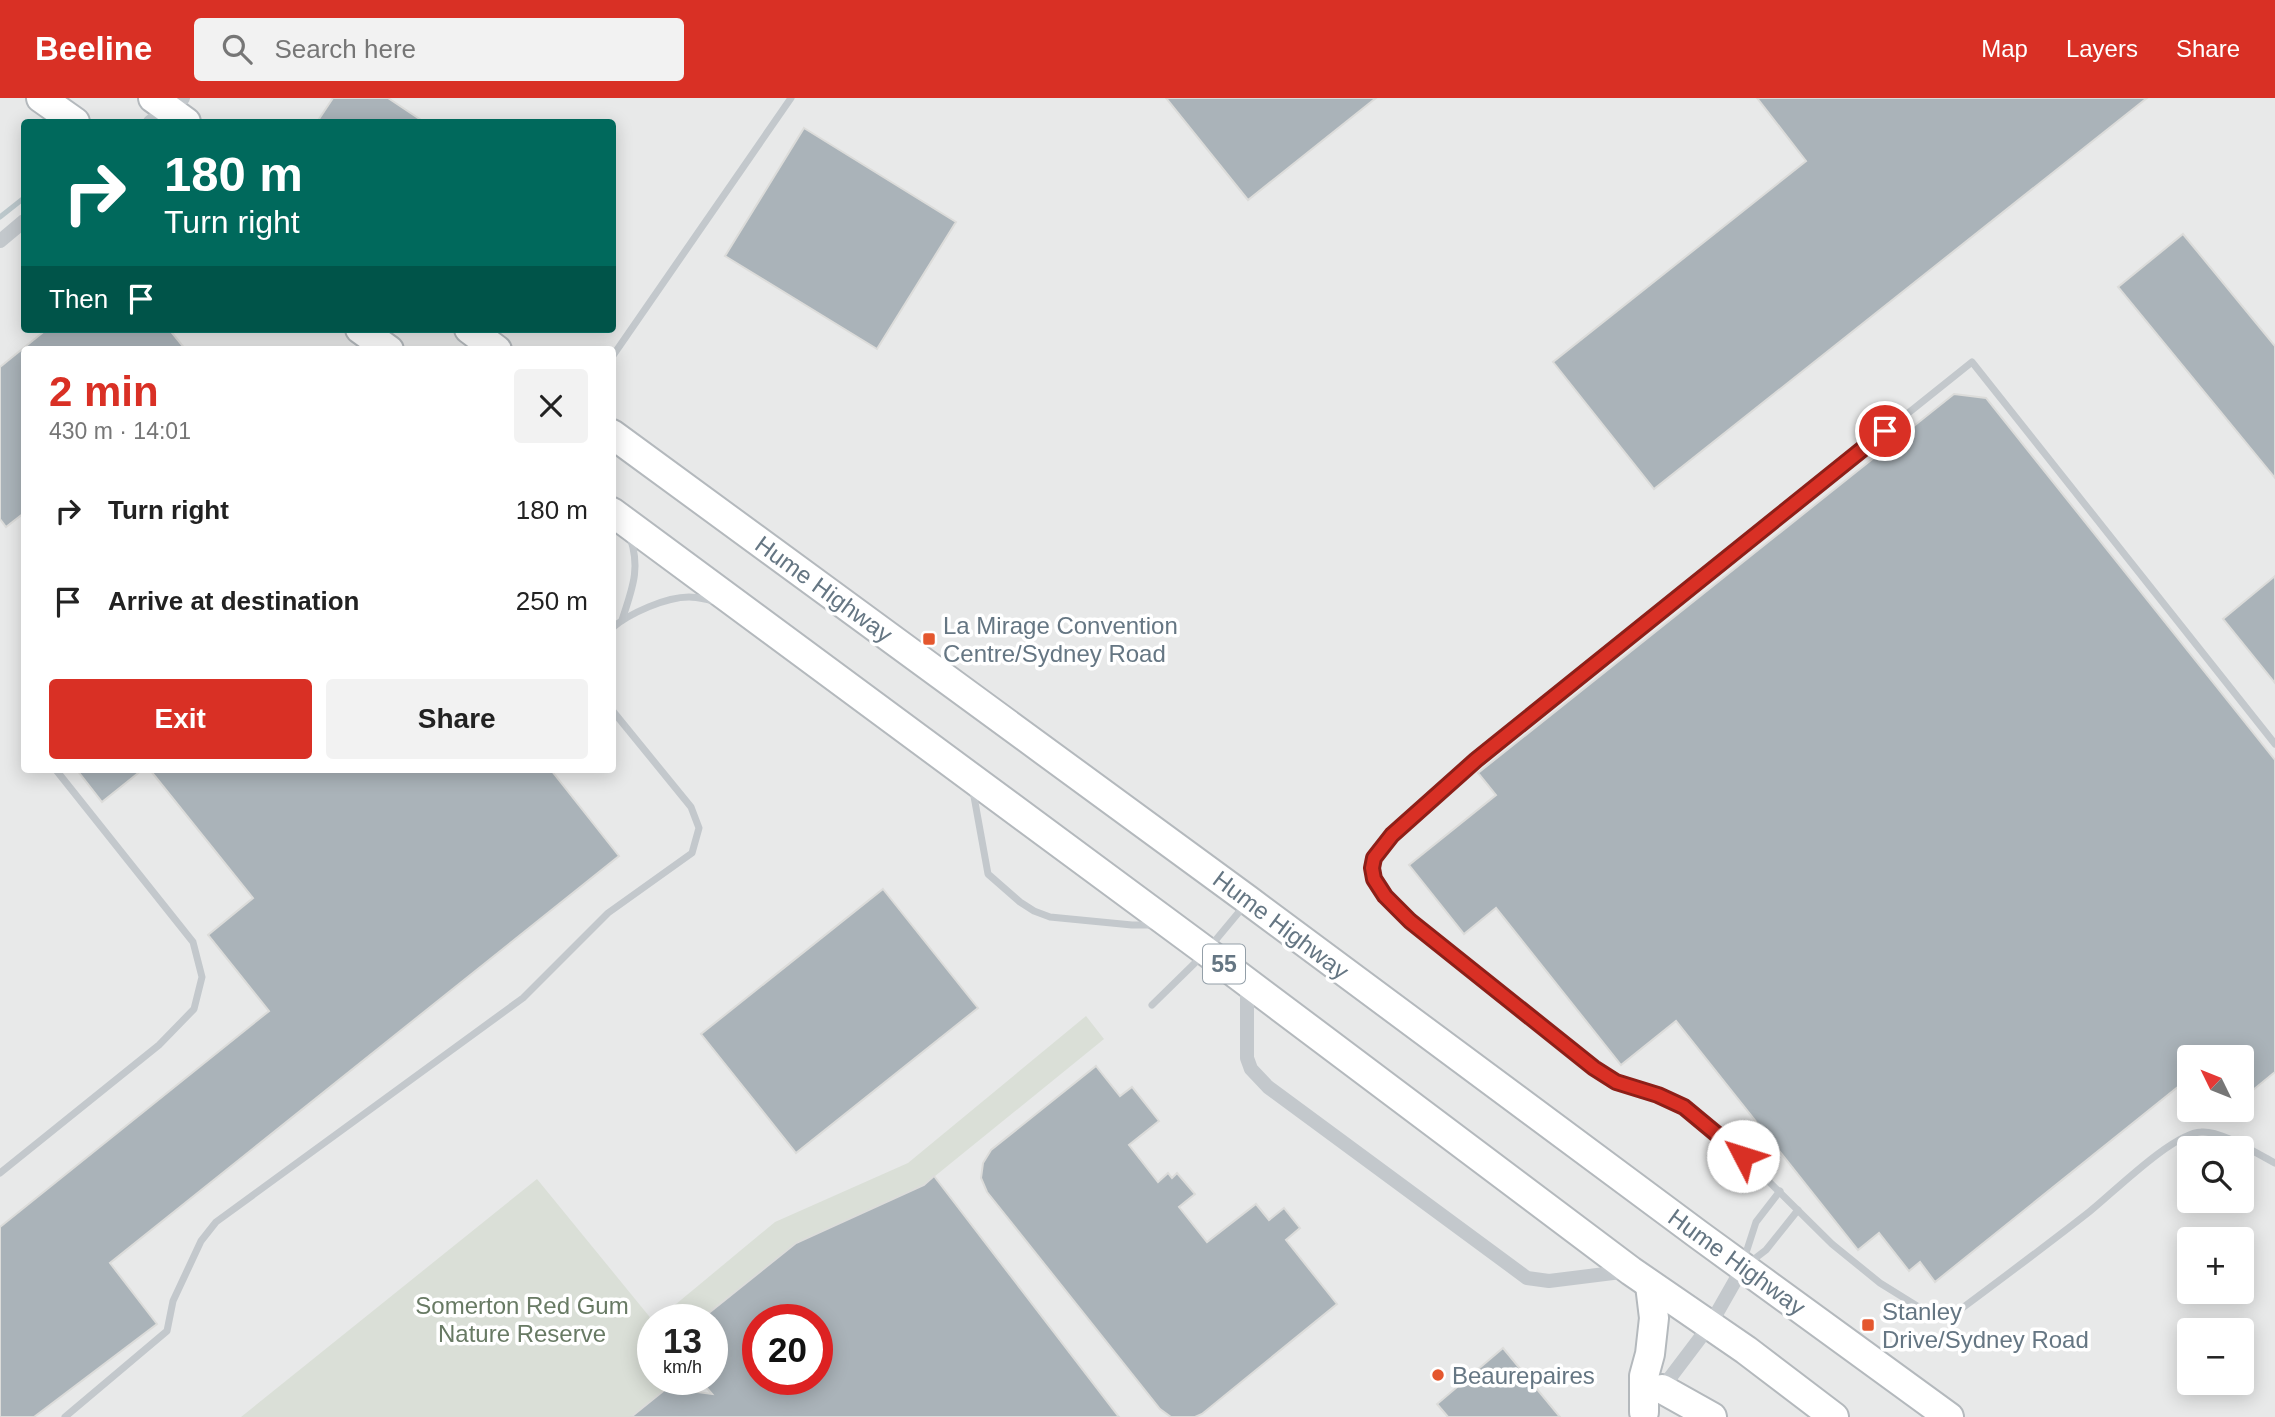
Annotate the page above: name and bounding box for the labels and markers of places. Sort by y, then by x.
pin [1855,401,1915,461]
place label: La Mirage Convention Centre/Sydney Road [943,612,1178,667]
marker: La Mirage Convention Centre/Sydney Road [921,631,937,647]
place label: Stanley Drive/Sydney Road [1882,1298,2089,1353]
marker: Stanley Drive/Sydney Road [1860,1317,1876,1333]
place label: Beaurepaires [1452,1362,1595,1389]
marker: Beaurepaires [1430,1367,1446,1383]

